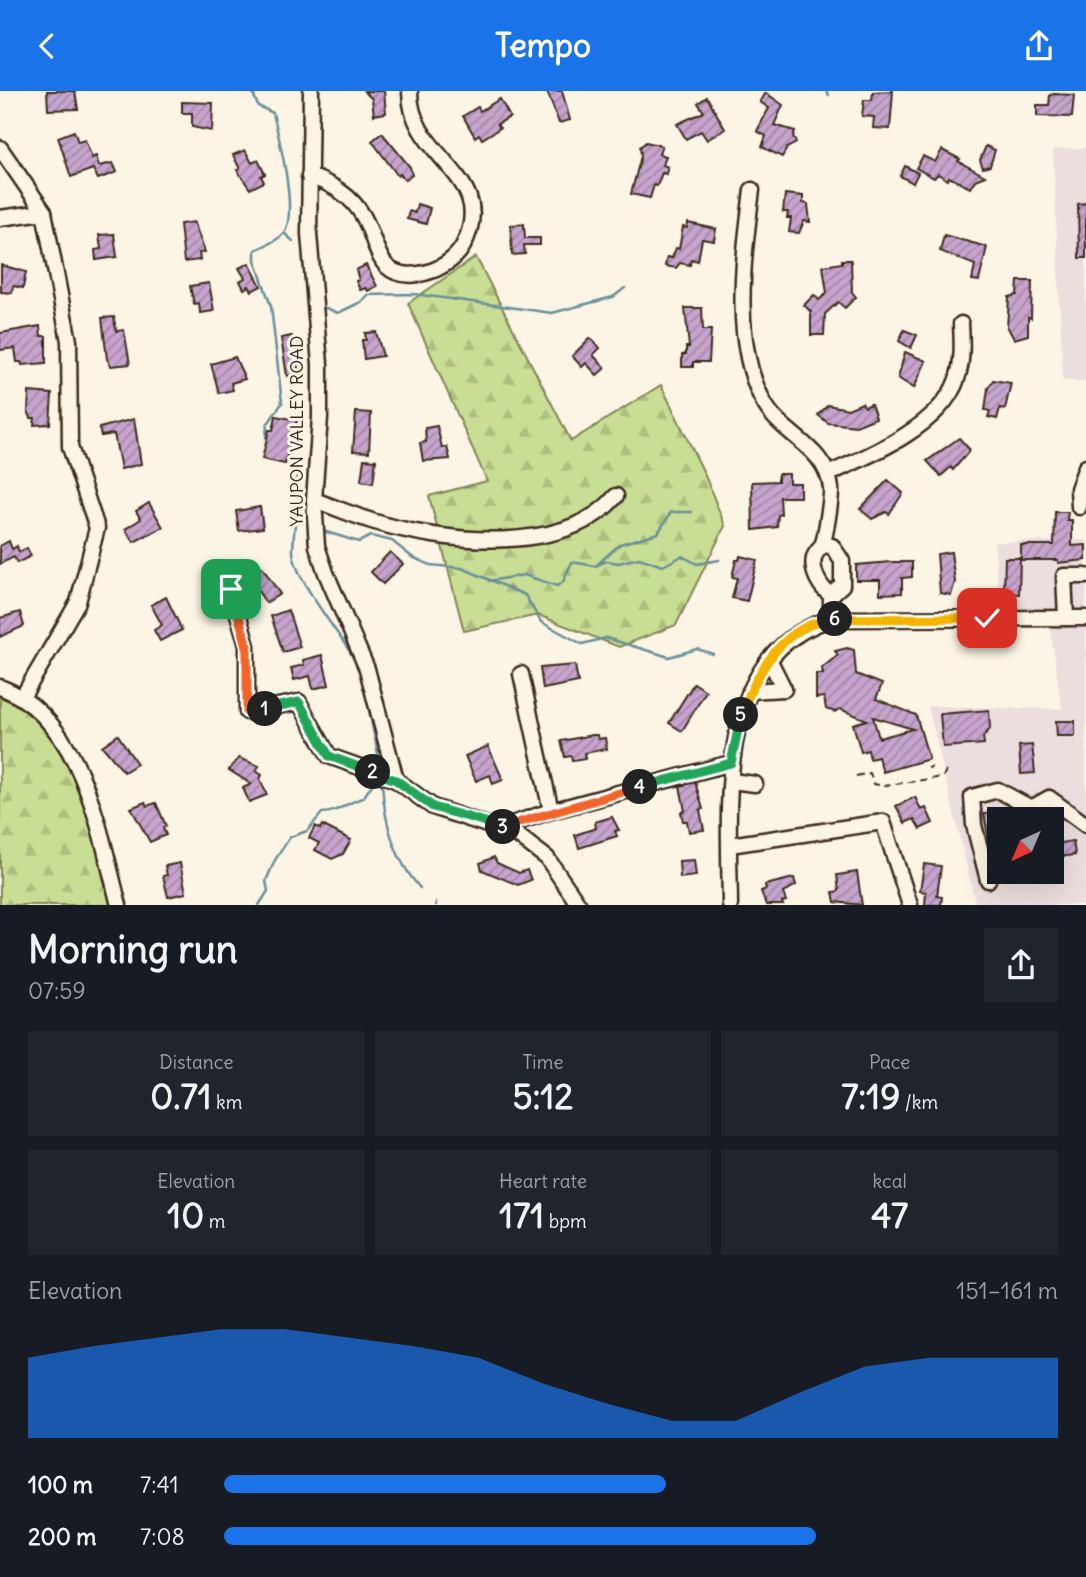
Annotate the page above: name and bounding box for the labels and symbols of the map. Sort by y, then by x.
street label: YAUPON VALLEY ROAD [285,336,308,526]
pin [201,559,261,619]
pin [957,588,1017,648]
pin: 6 [818,601,852,637]
pin: 1 [247,691,282,727]
pin: 5 [724,697,758,733]
pin: 2 [356,755,390,789]
pin: 4 [622,769,658,805]
north arrow [987,807,1064,884]
pin: 3 [486,809,520,845]

